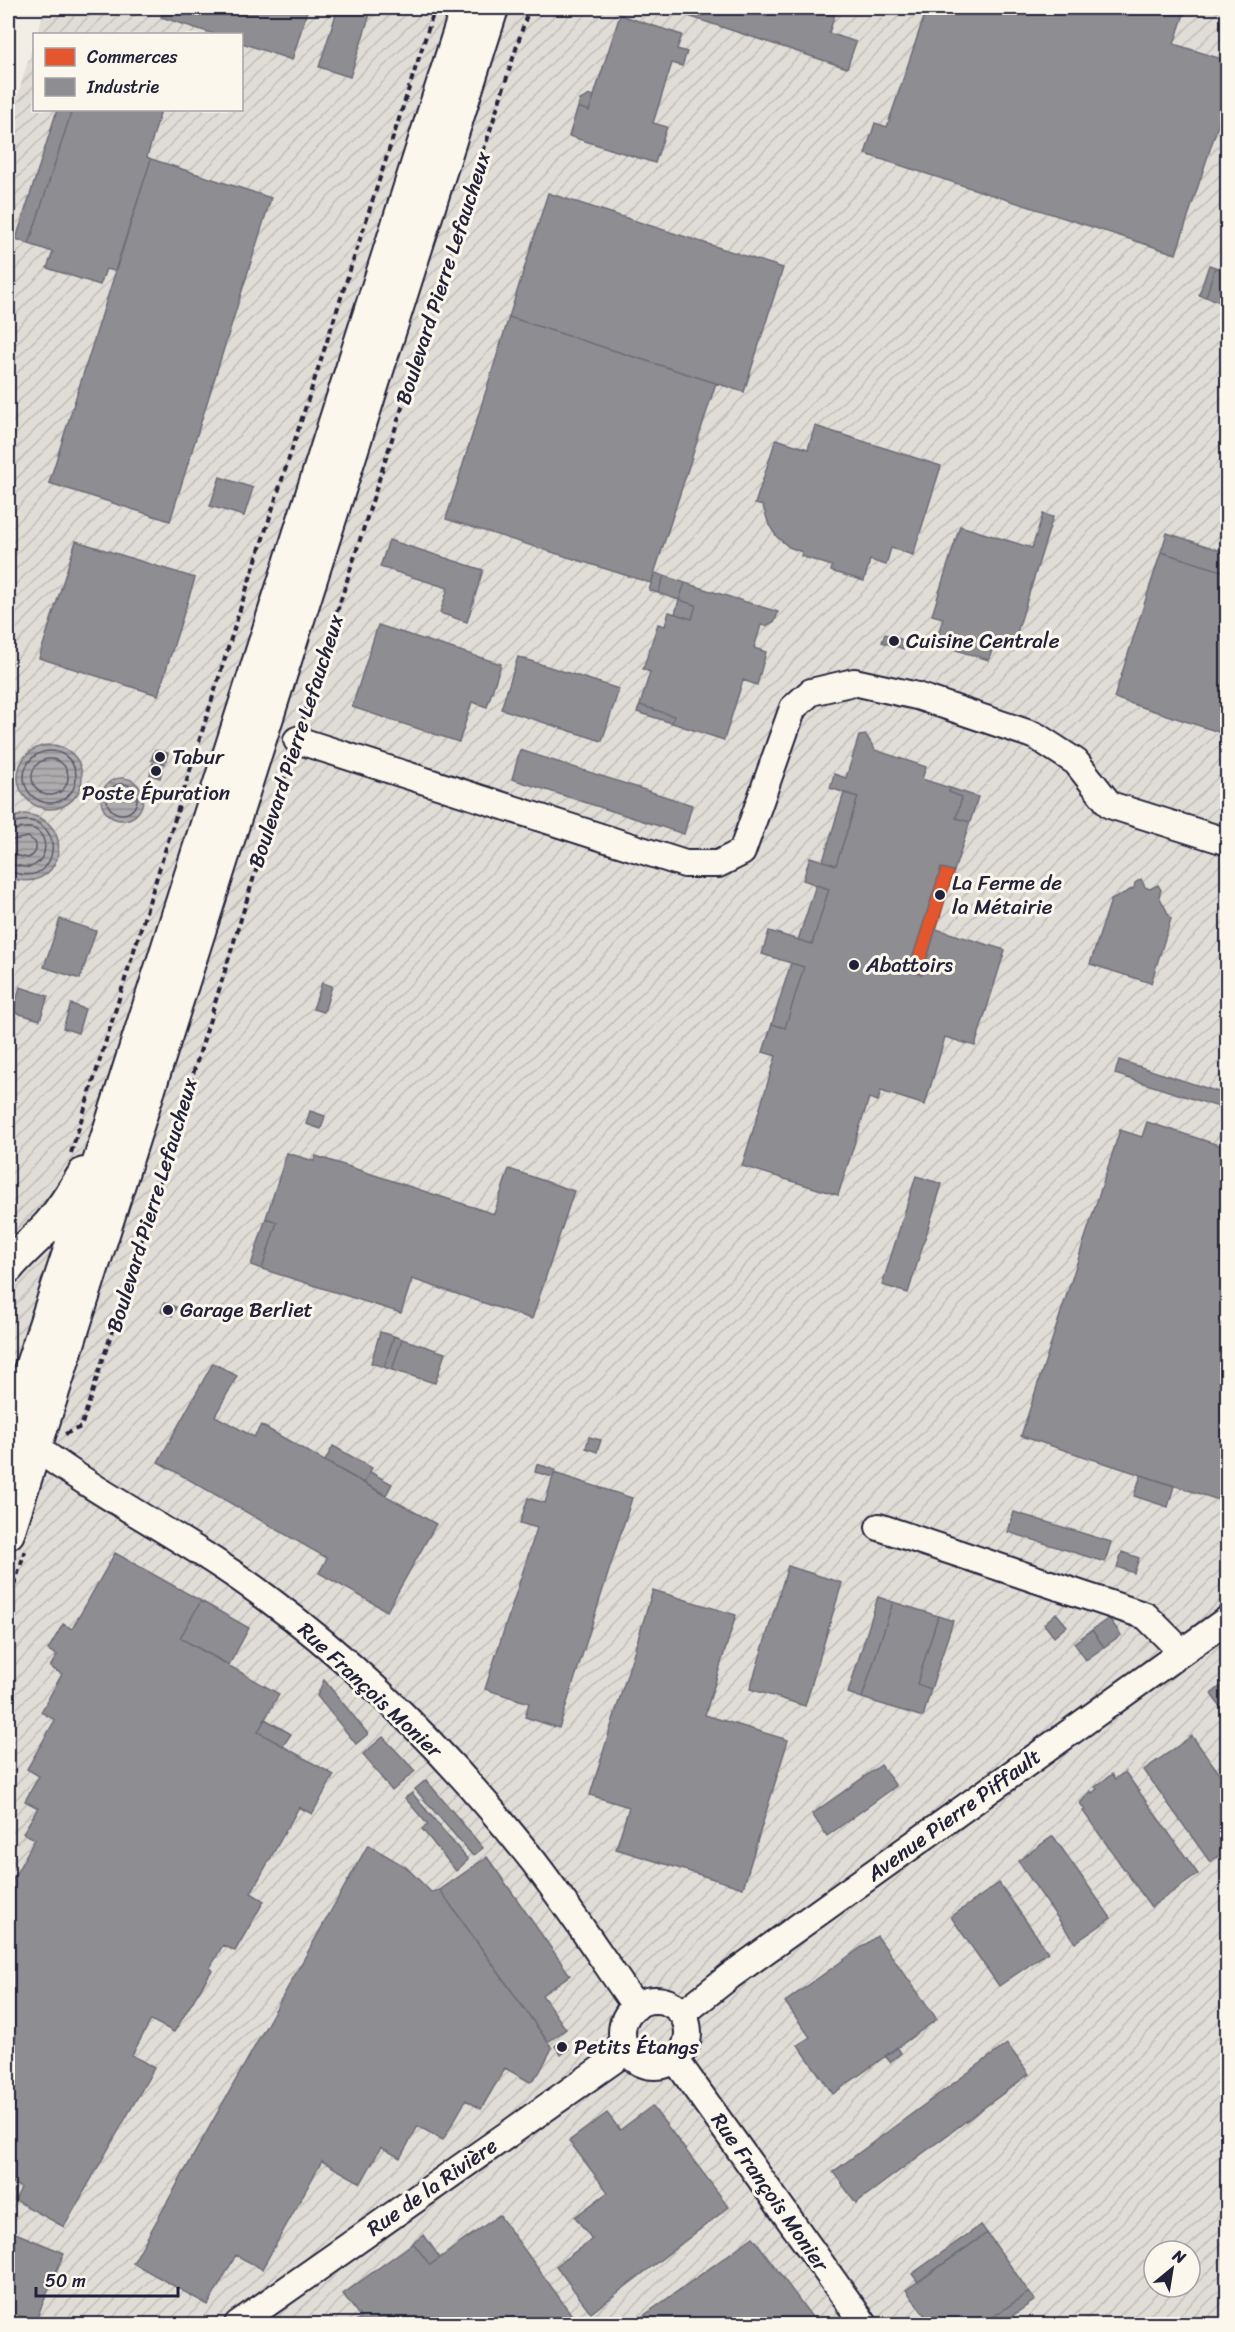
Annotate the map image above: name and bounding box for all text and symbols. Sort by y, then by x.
legend [33,33,243,111]
text: Commerces [87,41,178,73]
text: Industrie [86,71,160,103]
street label: Boulevard Pierre Lefaucheux [384,146,502,410]
street label: Boulevard Pierre Lefaucheux [237,609,355,873]
place label: Cuisine Centrale [906,622,1060,660]
marker: Cuisine Centrale [887,634,901,648]
place label: Tabur [172,738,225,776]
marker: Tabur [153,750,167,764]
marker: Poste Épuration [149,764,163,778]
place label: Poste Épuration [82,774,230,812]
place label: La Ferme de la Métairie [952,864,1062,926]
marker: La Ferme de la Métairie [933,888,947,902]
place label: Abattoirs [865,946,953,984]
marker: Abattoirs [847,958,861,972]
street label: Boulevard Pierre Lefaucheux [95,1073,209,1337]
place label: Garage Berliet [180,1291,313,1329]
marker: Garage Berliet [161,1303,175,1317]
street label: Rue François Monier [289,1612,452,1769]
street label: Avenue Pierre Piffault [858,1738,1050,1892]
place label: Petits Étangs [574,2028,699,2066]
marker: Petits Étangs [555,2040,569,2054]
street label: Rue François Monier [701,2104,840,2281]
street label: Rue de la Rivière [358,2127,506,2247]
north arrow [1142,2239,1202,2299]
text: N [1166,2241,1192,2272]
scale bar [36,2260,178,2298]
text: 50 m [45,2265,86,2297]

